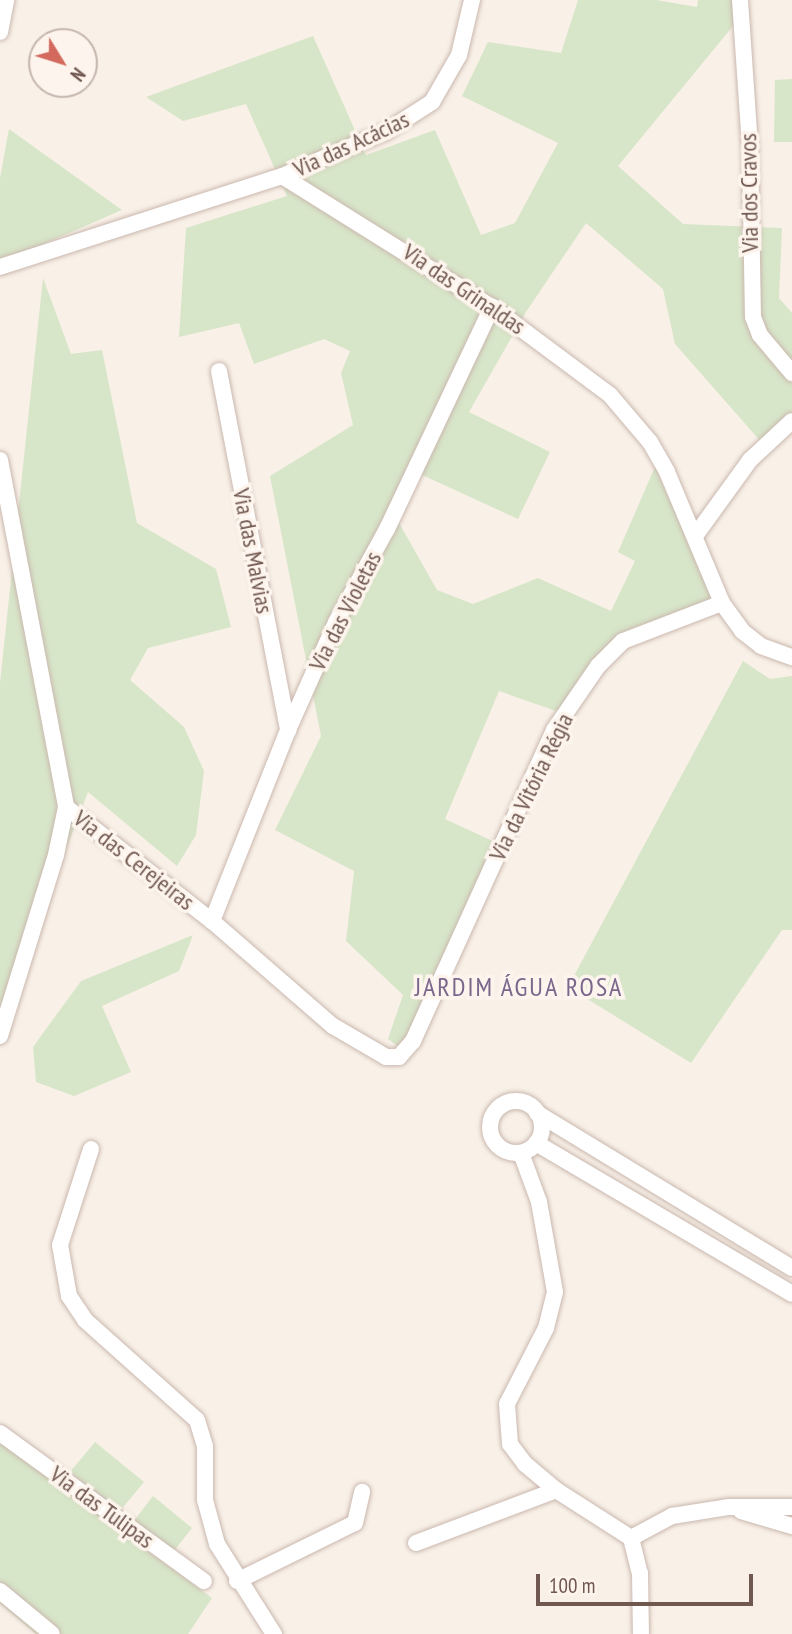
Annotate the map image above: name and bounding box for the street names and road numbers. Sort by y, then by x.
street label: Via das Acácias [288,105,414,183]
street label: Via dos Cravos [734,133,764,253]
street label: Via das Grinaldas [397,237,531,341]
street label: Via das Malvias [227,486,279,616]
street label: Via das Violetas [303,546,387,676]
street label: Via da Vitória Régia [483,708,579,866]
street label: Via das Cerejeiras [68,804,200,916]
street label: Via das Tulipas [44,1459,160,1555]

